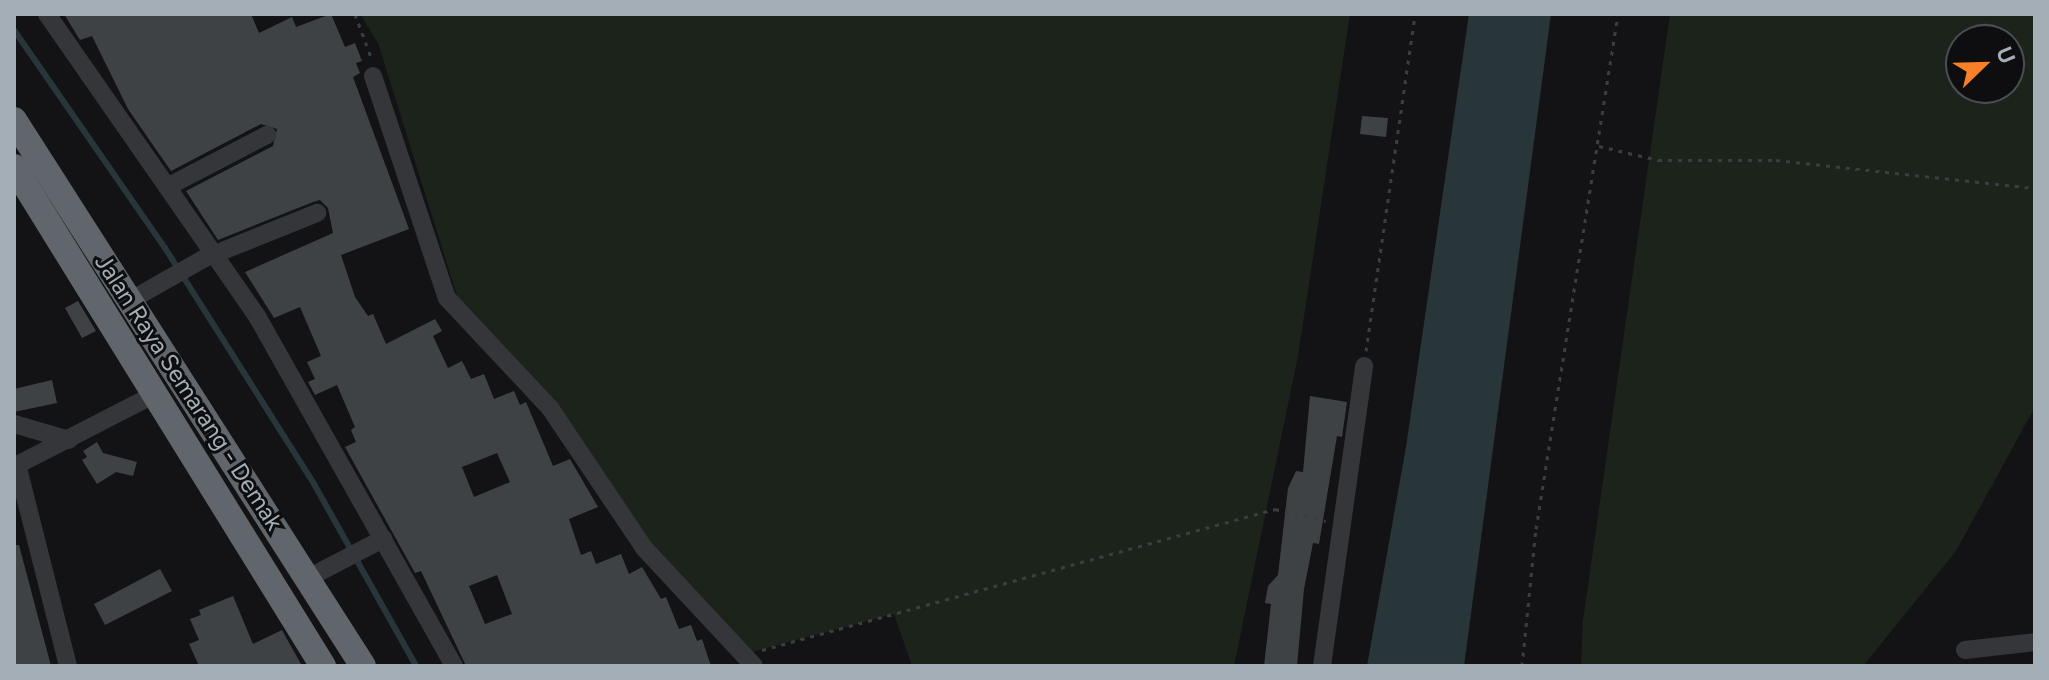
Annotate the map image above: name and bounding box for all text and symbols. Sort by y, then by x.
north arrow [1945,24,2025,104]
text: U [1990,43,2021,68]
street label: Jalan Raya Semarang - Demak [89,249,289,535]

